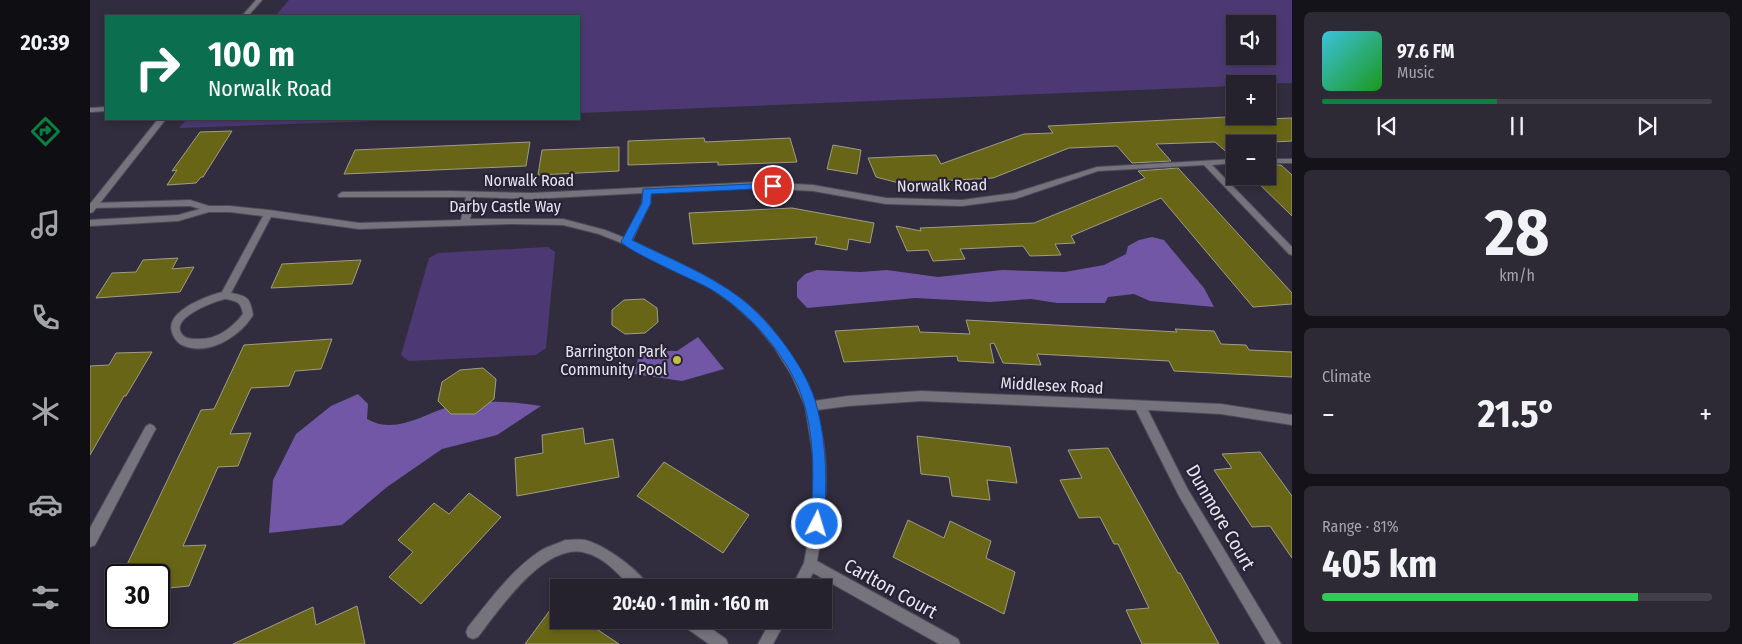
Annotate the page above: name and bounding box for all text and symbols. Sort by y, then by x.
map controls [1226,15,1276,185]
button: sound [1226,15,1276,65]
text: 20:39 [20,29,70,56]
text: 100 m [208,33,295,75]
icon: right [125,35,190,100]
text: 97.6 FM [1397,40,1454,63]
text: Music [1397,63,1434,82]
text: Norwalk Road [208,75,332,102]
button: + [1226,75,1276,125]
icon: previous [1373,112,1401,140]
icon: pause [1503,112,1531,140]
icon: next [1633,112,1661,140]
icon: directions [28,114,63,149]
button: − [1226,135,1276,185]
pin [752,165,794,207]
street label: Norwalk Road [484,171,574,190]
icon: arrive [759,172,787,200]
street label: Norwalk Road [897,175,987,196]
text: 28 [1485,194,1549,272]
street label: Darby Castle Way [449,197,562,216]
icon: music [28,207,63,242]
text: km/h [1499,266,1535,285]
icon: phone [28,300,63,335]
place label: Barrington Park Community Pool [560,342,668,379]
marker: Barrington Park Community Pool [671,354,683,366]
text: Climate [1322,367,1371,386]
street label: Middlesex Road [1000,373,1104,398]
text: 21.5° [1478,391,1556,437]
icon: climate [28,394,63,429]
text: − [1322,398,1335,431]
text: + [1699,398,1712,431]
street label: Dunmore Court [1181,461,1260,575]
icon: car [28,487,63,522]
position arrow [790,497,842,549]
text: Range · 81% [1322,517,1399,536]
text: 405 km [1322,541,1437,587]
street label: Carlton Court [840,553,942,624]
speed limit sign: 30 [105,564,170,629]
icon: filters [28,580,63,615]
text: 20:40 · 1 min · 160 m [613,592,769,615]

